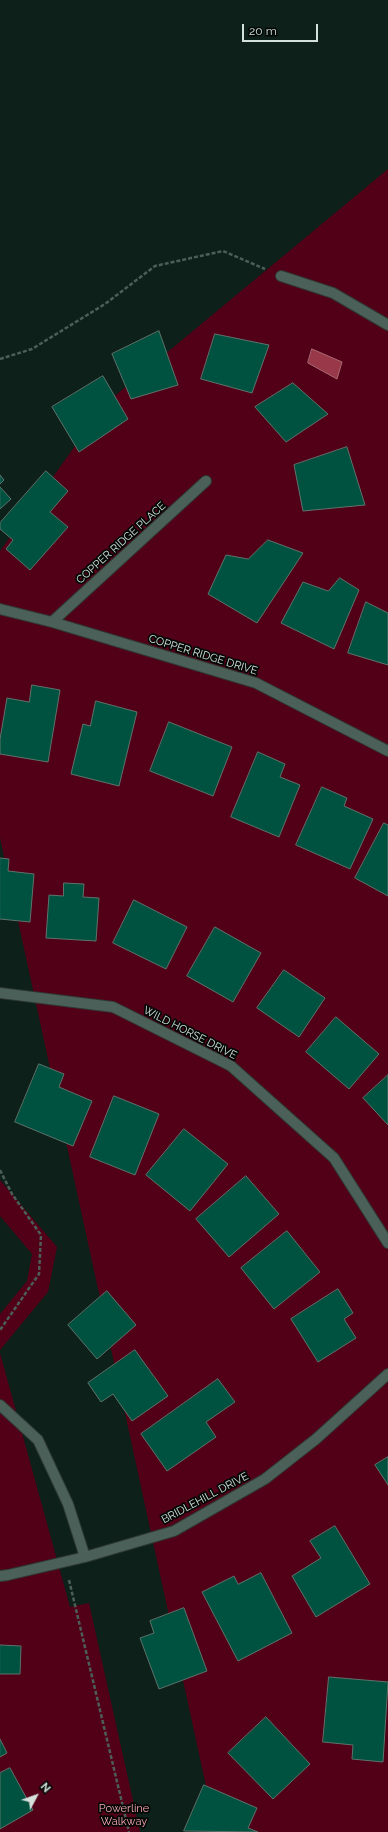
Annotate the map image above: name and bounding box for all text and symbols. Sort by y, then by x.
scale bar [244,16,320,42]
text: 20 m [249,24,277,38]
street label: COPPER RIDGE PLACE [74,499,168,587]
street label: COPPER RIDGE DRIVE [147,632,259,678]
street label: WILD HORSE DRIVE [141,1004,239,1062]
street label: BRIDLEHILL DRIVE [159,1469,251,1527]
north arrow [16,1776,56,1816]
text: N [38,1780,53,1795]
park label: Powerline Walkway [99,1802,149,1828]

